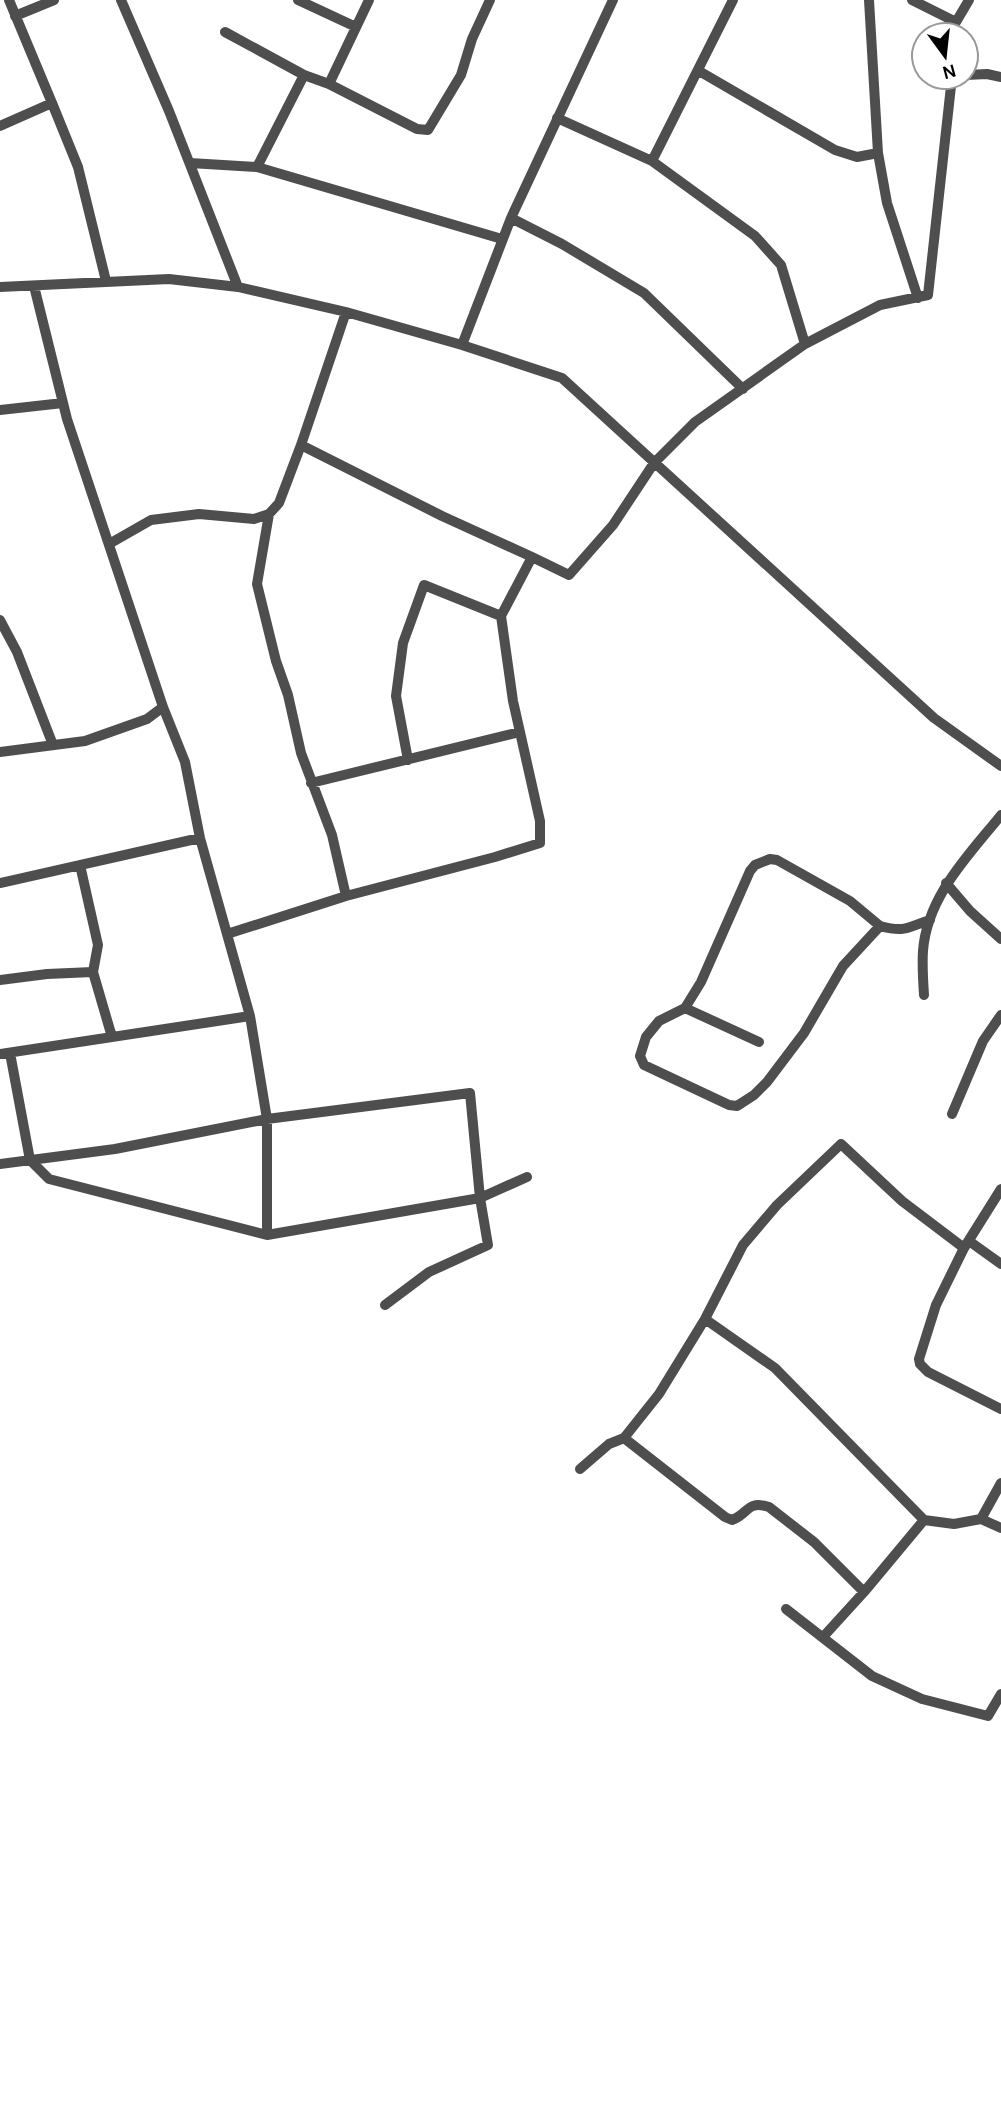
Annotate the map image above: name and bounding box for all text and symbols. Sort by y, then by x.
north arrow [910,21,980,91]
text: N [940,59,959,84]

